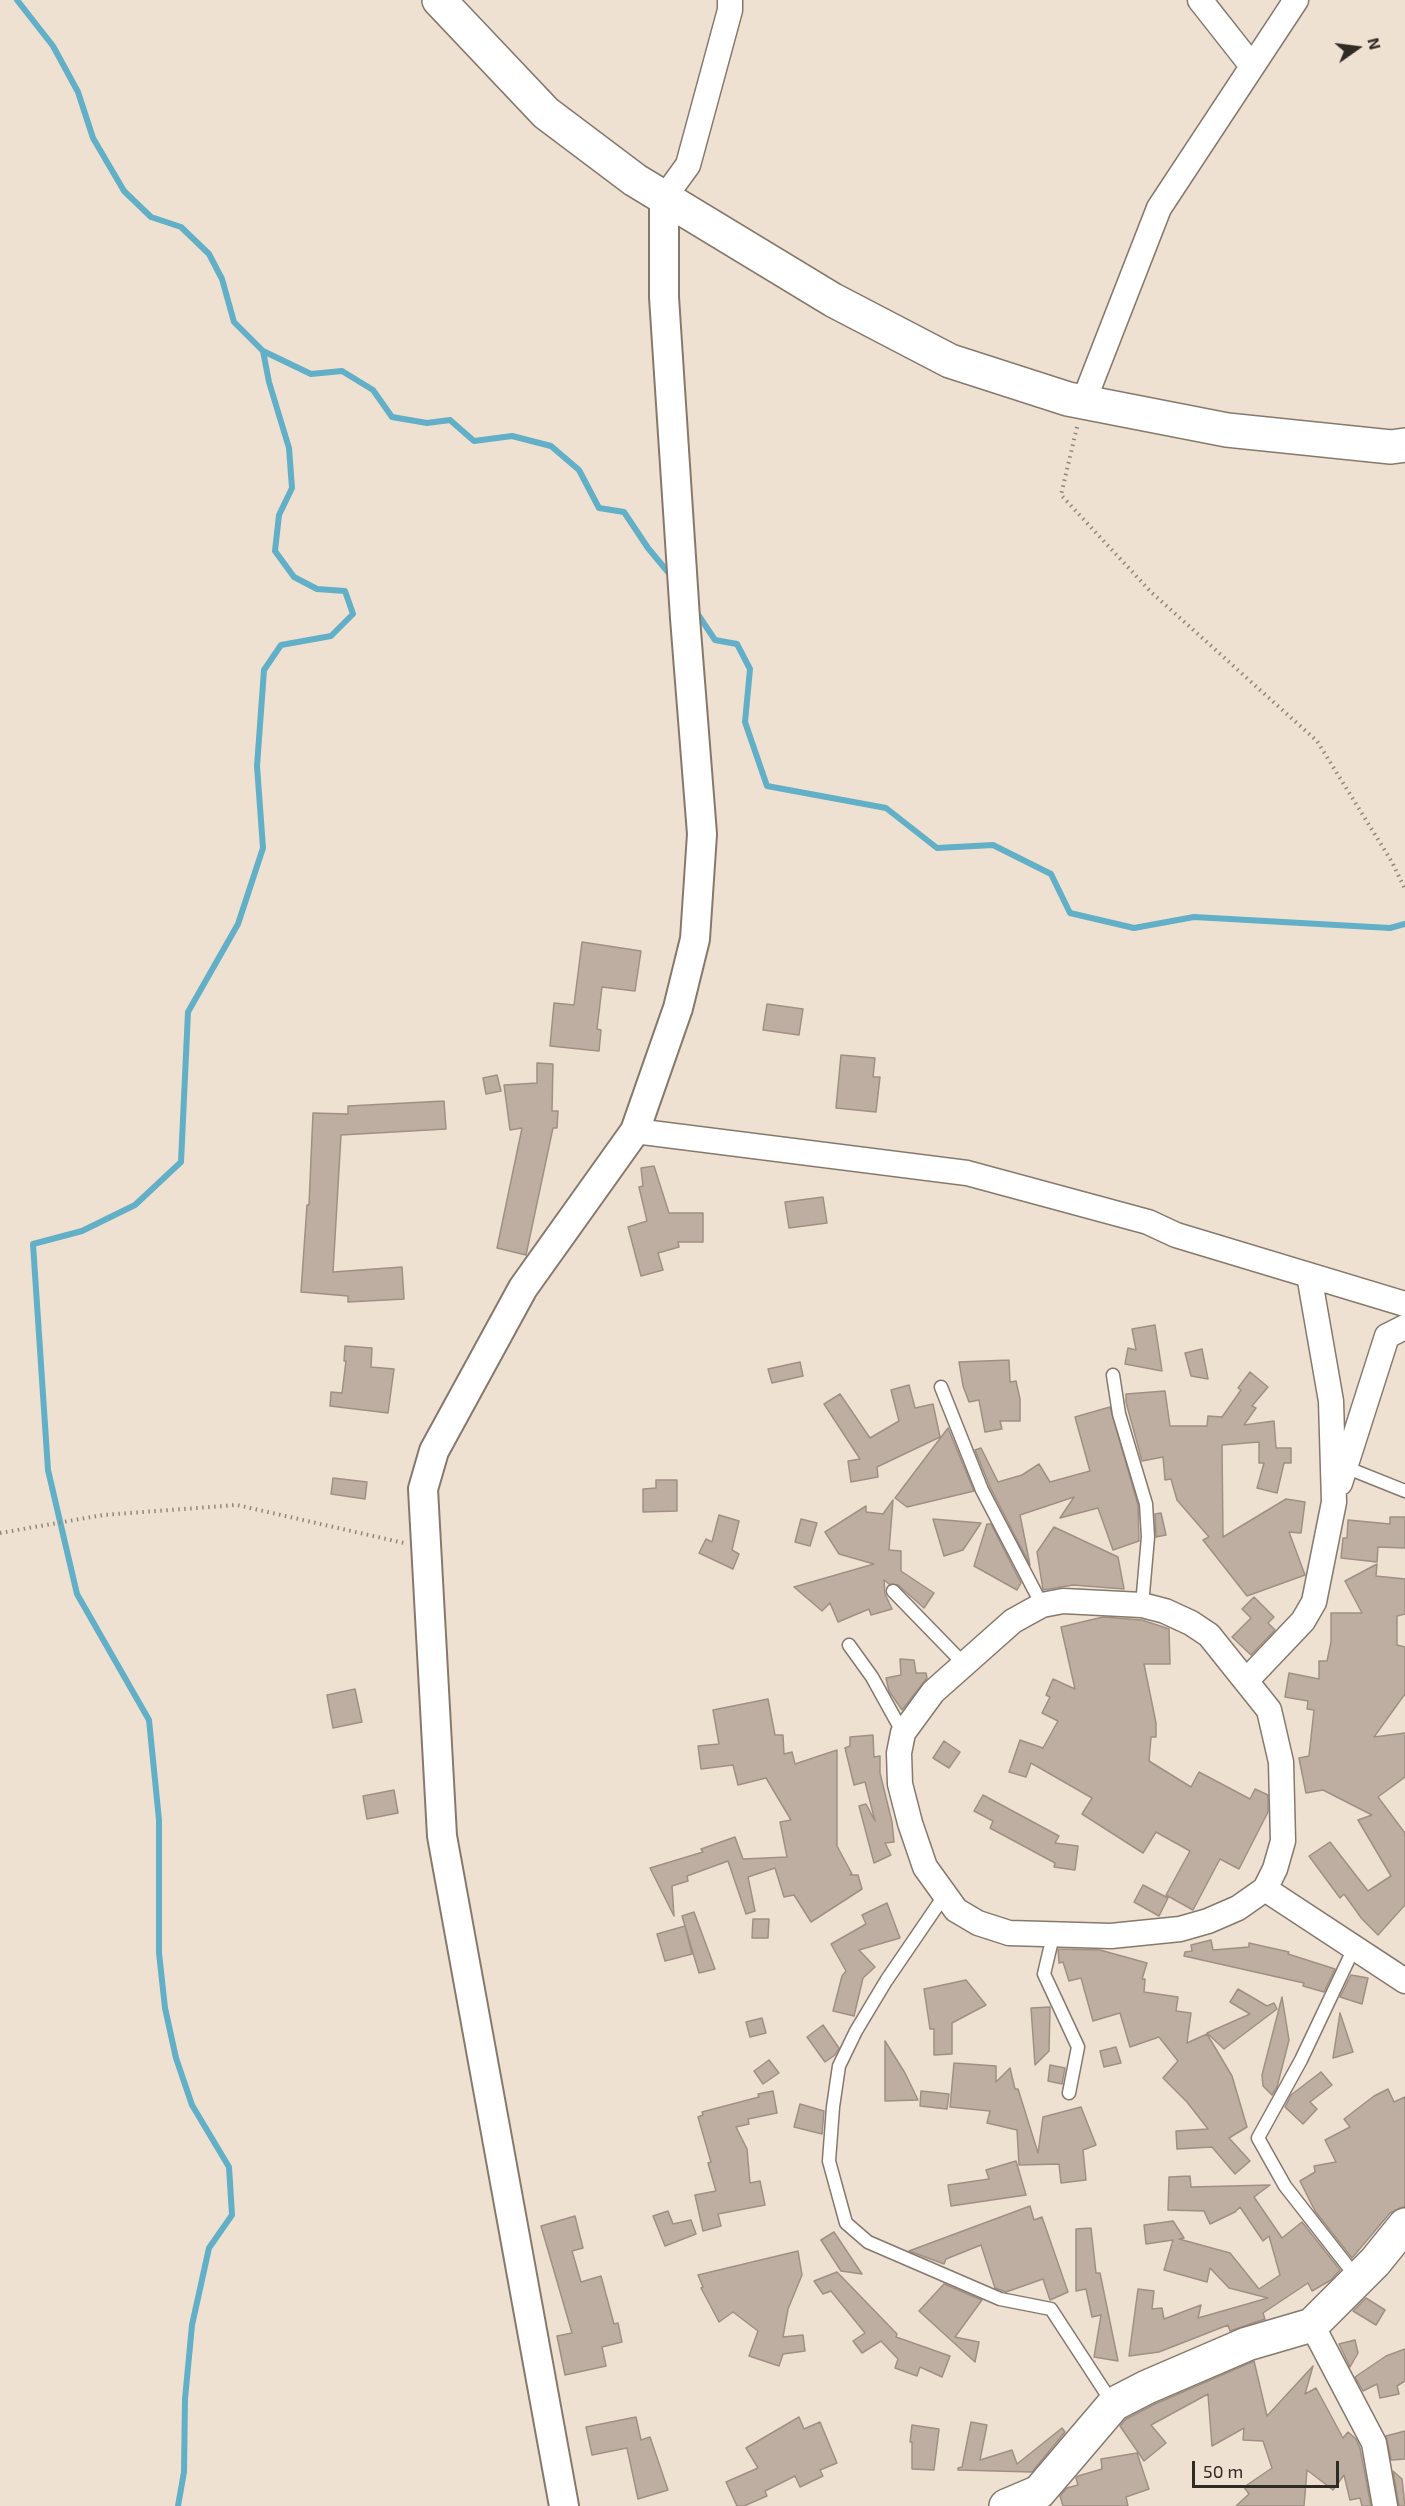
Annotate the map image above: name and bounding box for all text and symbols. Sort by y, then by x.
north arrow [1327,18,1387,78]
text: N [1364,36,1386,51]
scale bar [1195,2449,1342,2487]
text: 50 m [1203,2460,1243,2482]

